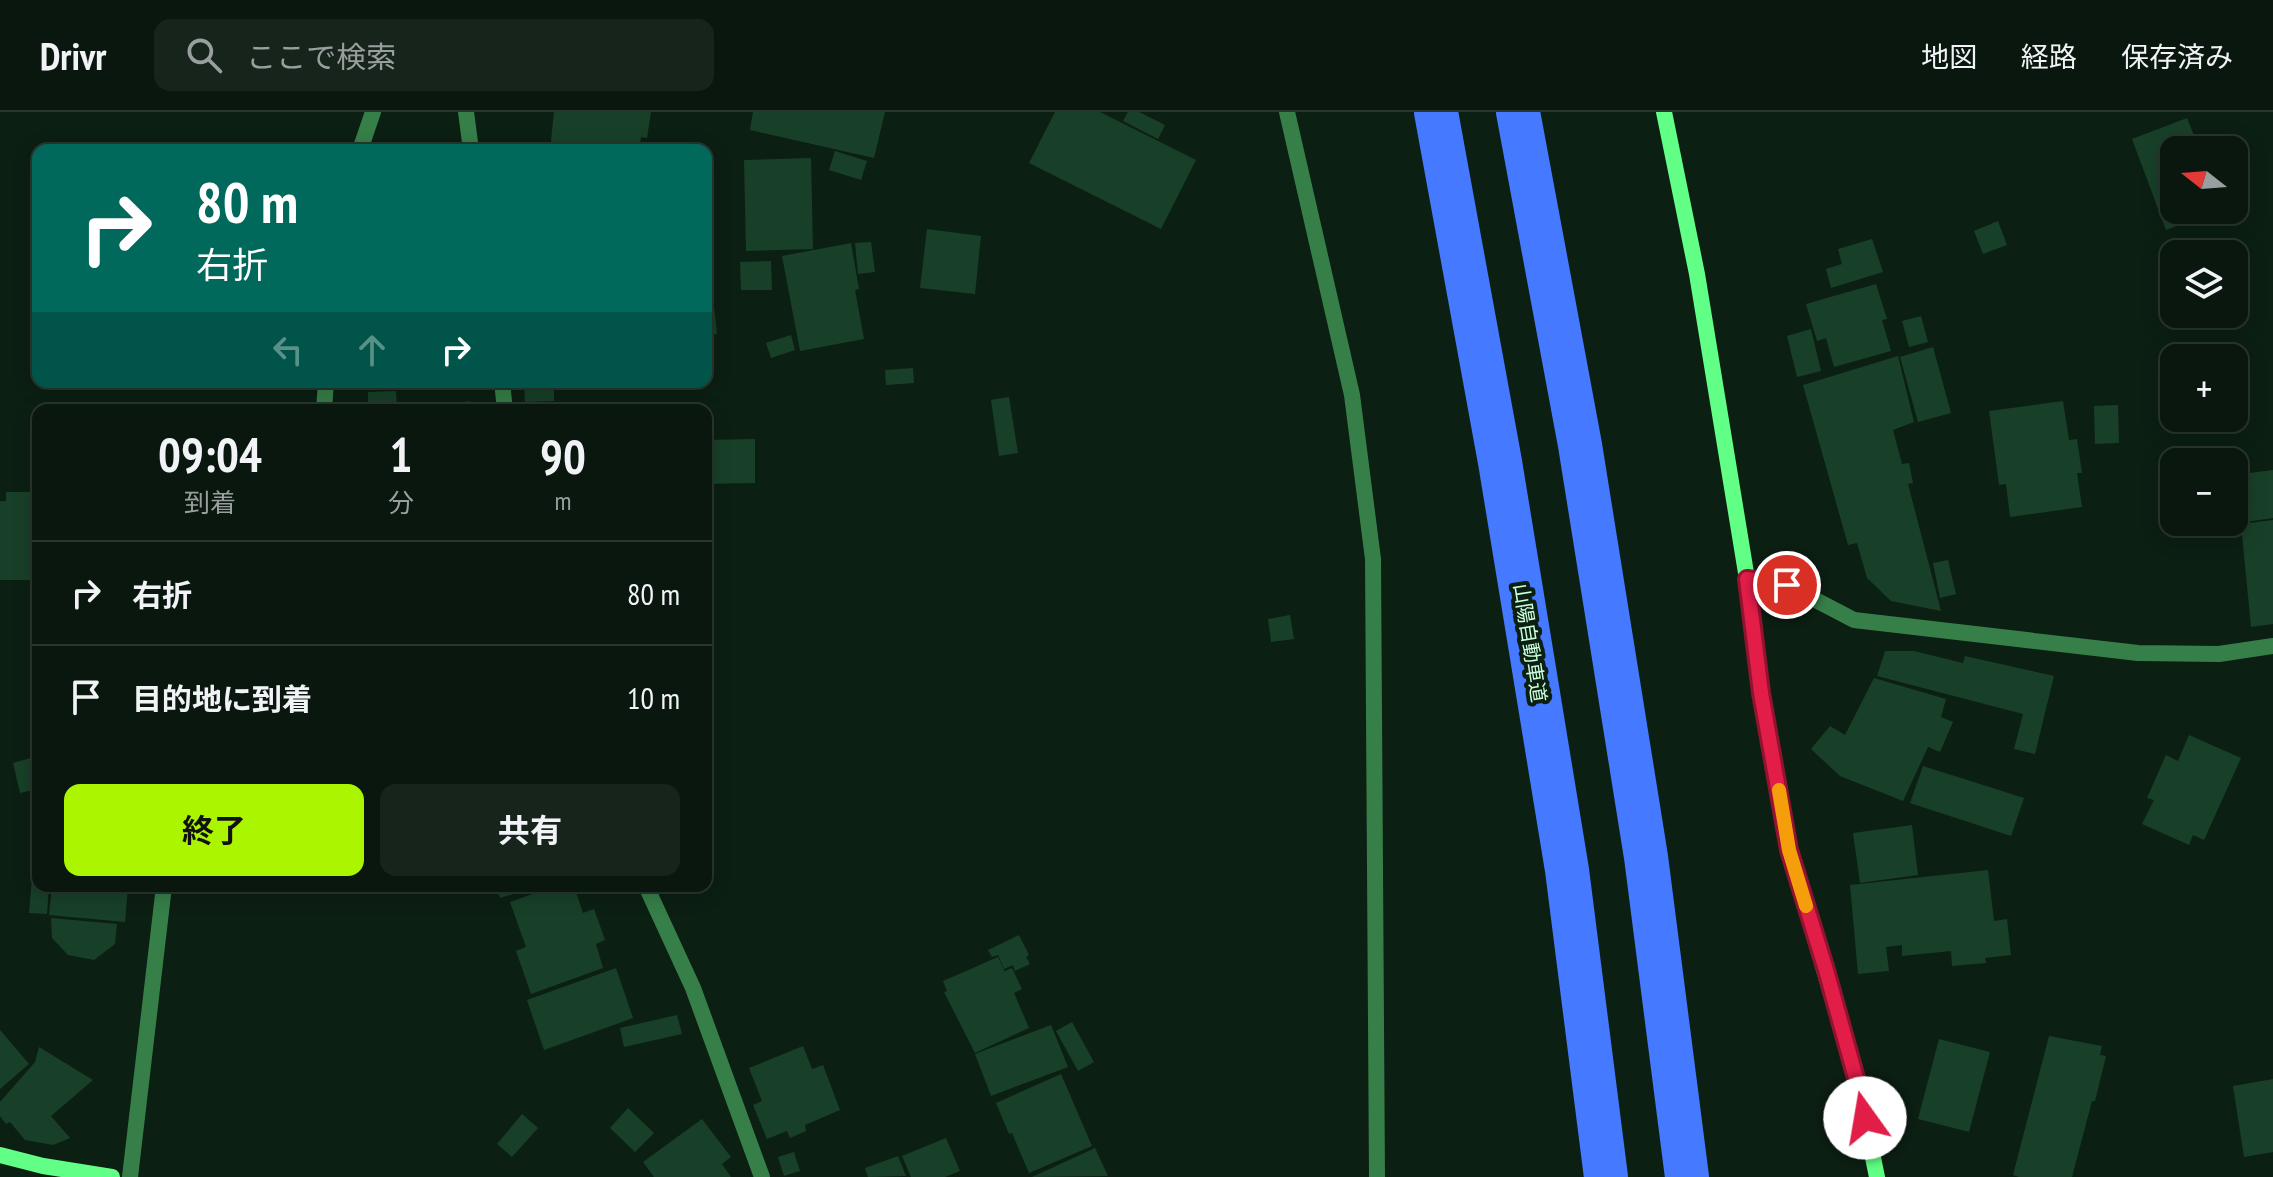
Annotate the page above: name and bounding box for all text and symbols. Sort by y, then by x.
search box [154,19,714,91]
text: Drivr [40,31,106,80]
icon: search [182,33,226,77]
text: ここで検索 [246,37,396,76]
text: 地図 [1921,38,1977,75]
text: 経路 [2021,38,2077,75]
text: 保存済み [2121,38,2233,75]
north arrow [2160,136,2248,224]
map controls [2160,136,2248,536]
text: 80 m [196,166,298,238]
icon: right [64,176,168,280]
button: layers [2160,240,2248,328]
text: 右折 [196,241,268,288]
icon: left [266,328,310,372]
icon: ahead [350,328,394,372]
icon: right [434,328,478,372]
button: + [2160,344,2248,432]
text: 09:04 [158,423,262,485]
text: 1 [389,423,412,485]
text: 90 [540,425,586,487]
button: − [2160,448,2248,536]
text: m [555,484,571,517]
text: 到着 [184,486,236,519]
text: 分 [388,486,414,519]
pin [1753,551,1821,619]
icon: arrive [1765,563,1809,607]
icon: right [64,571,108,615]
text: 80 m [627,574,680,613]
text: 右折 [132,575,192,614]
street label: 山陽自動車道 [1508,582,1552,704]
icon: arrive [64,675,108,719]
text: 10 m [627,678,680,717]
text: 目的地に到着 [132,679,312,718]
button: 終了 [64,784,364,876]
button: 共有 [380,784,680,876]
position arrow [1823,1076,1907,1160]

